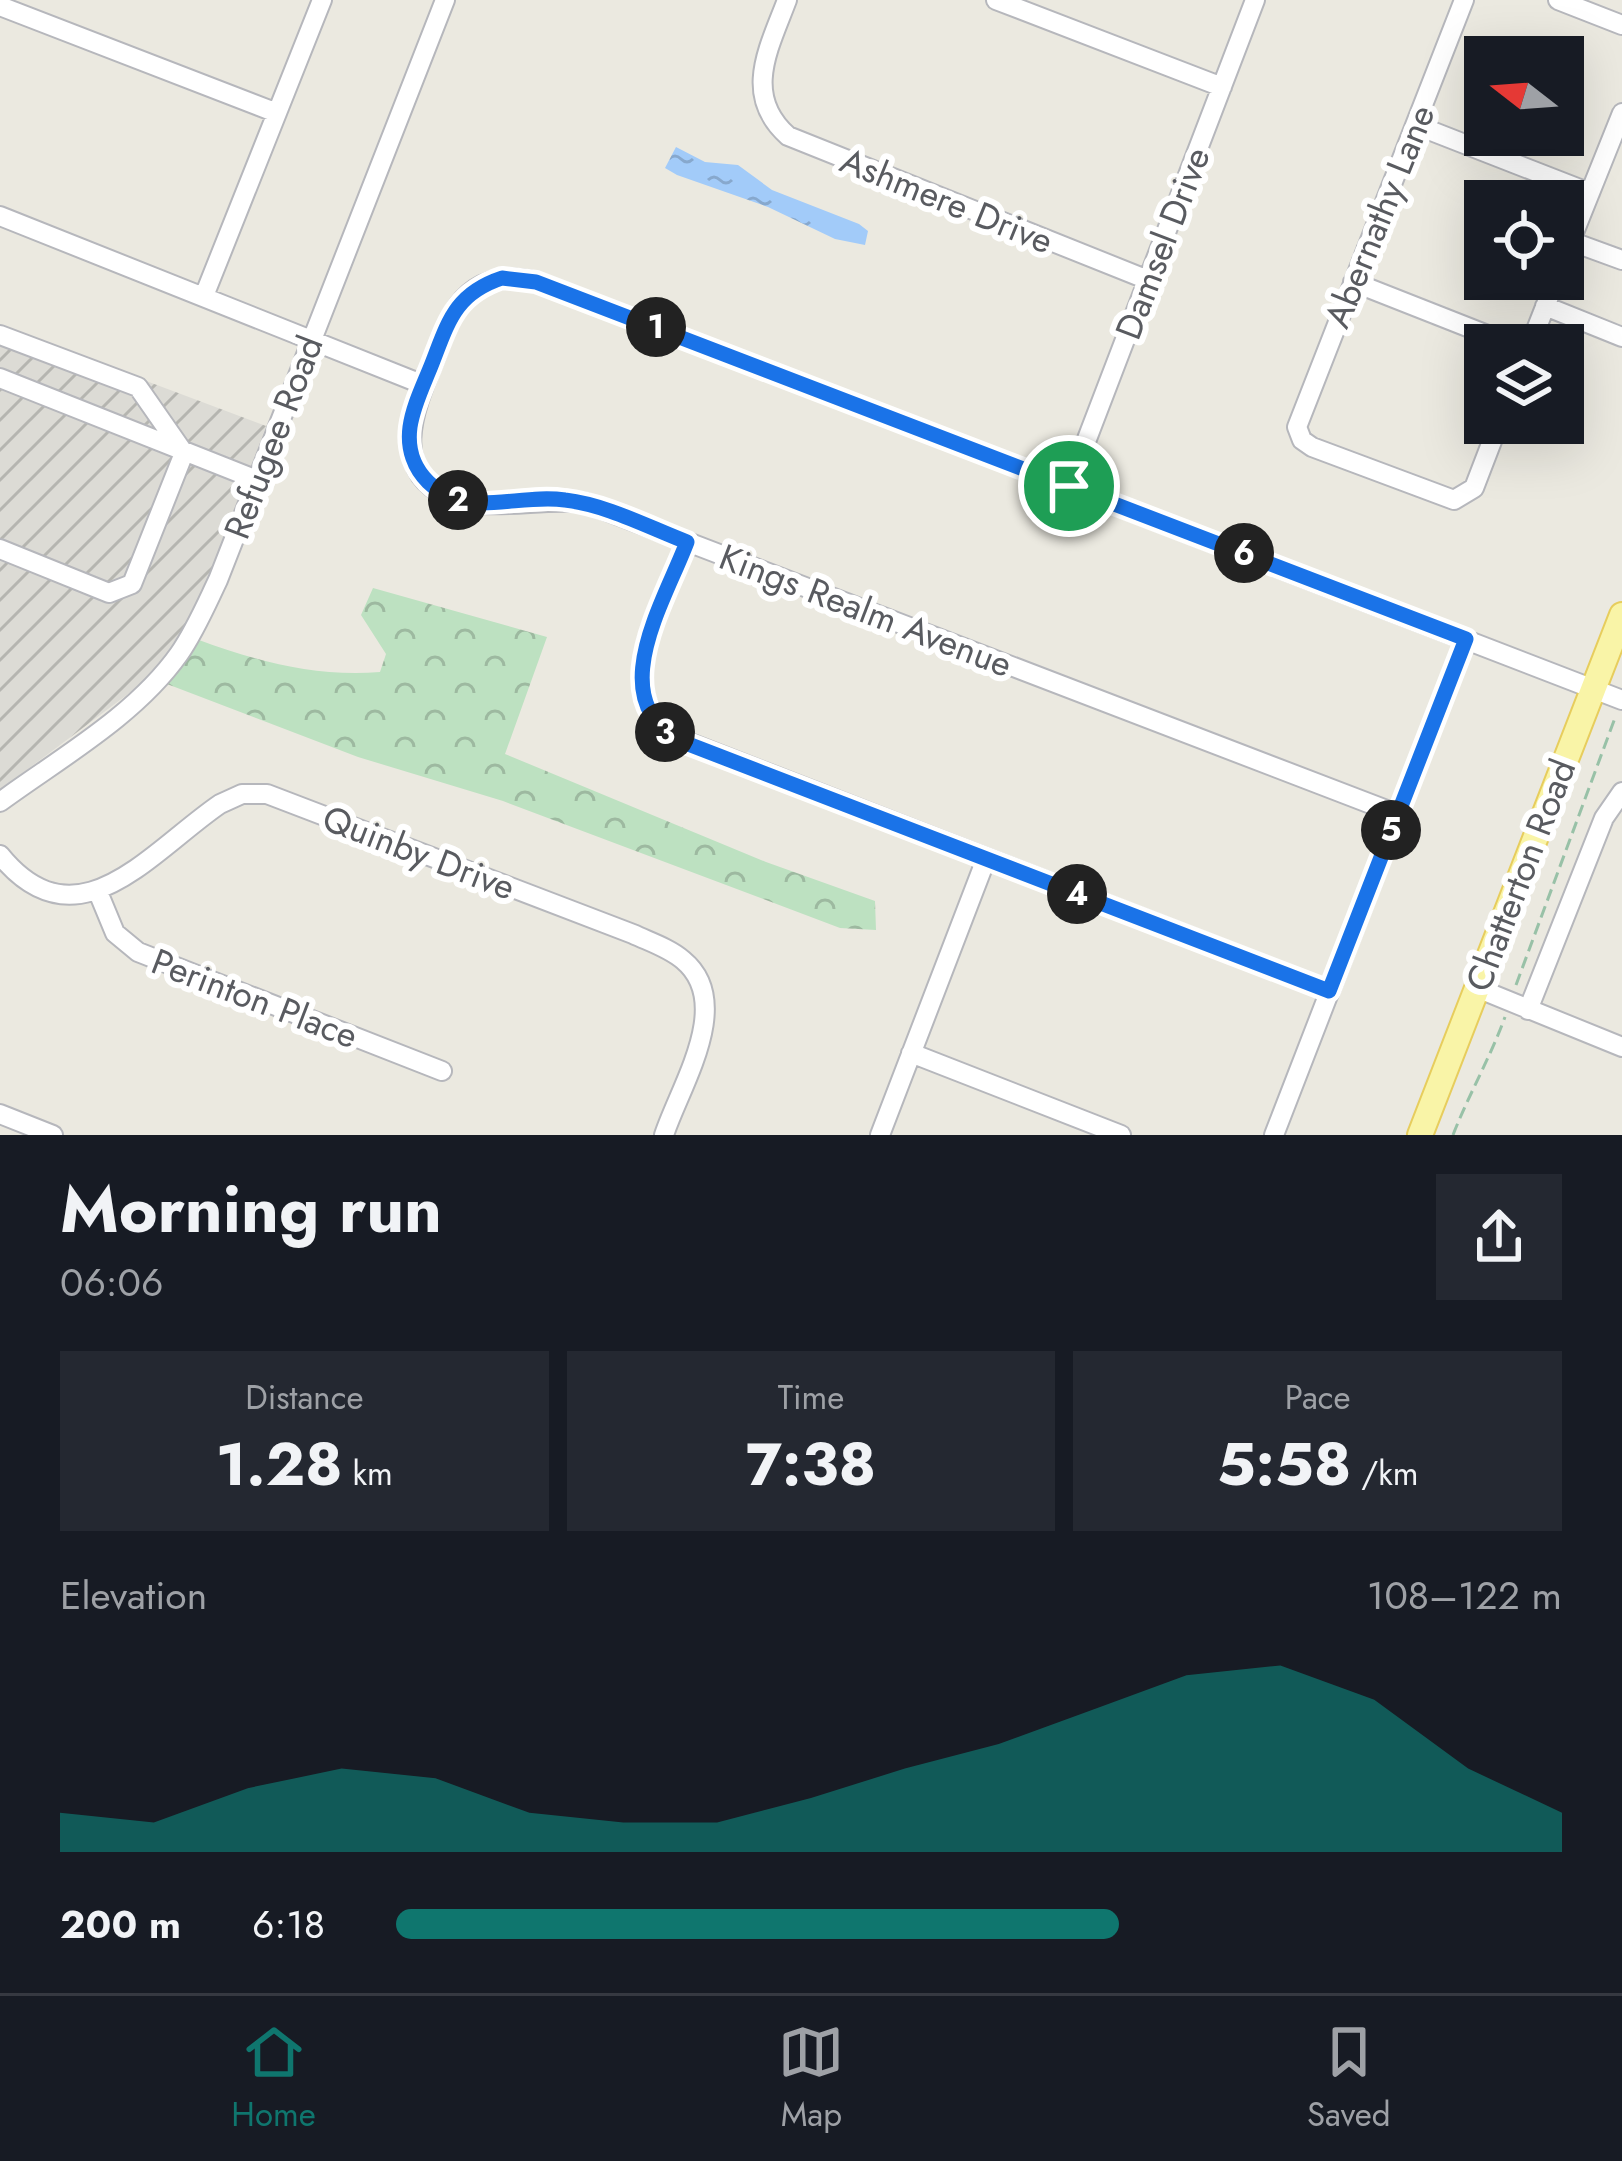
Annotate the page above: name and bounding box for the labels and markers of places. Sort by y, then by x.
pin: 1 [626,297,686,357]
pin [1018,435,1120,537]
pin: 2 [428,470,488,530]
pin: 6 [1214,523,1274,583]
pin: 3 [635,702,695,762]
pin: 5 [1361,800,1421,860]
pin: 4 [1047,864,1107,924]

